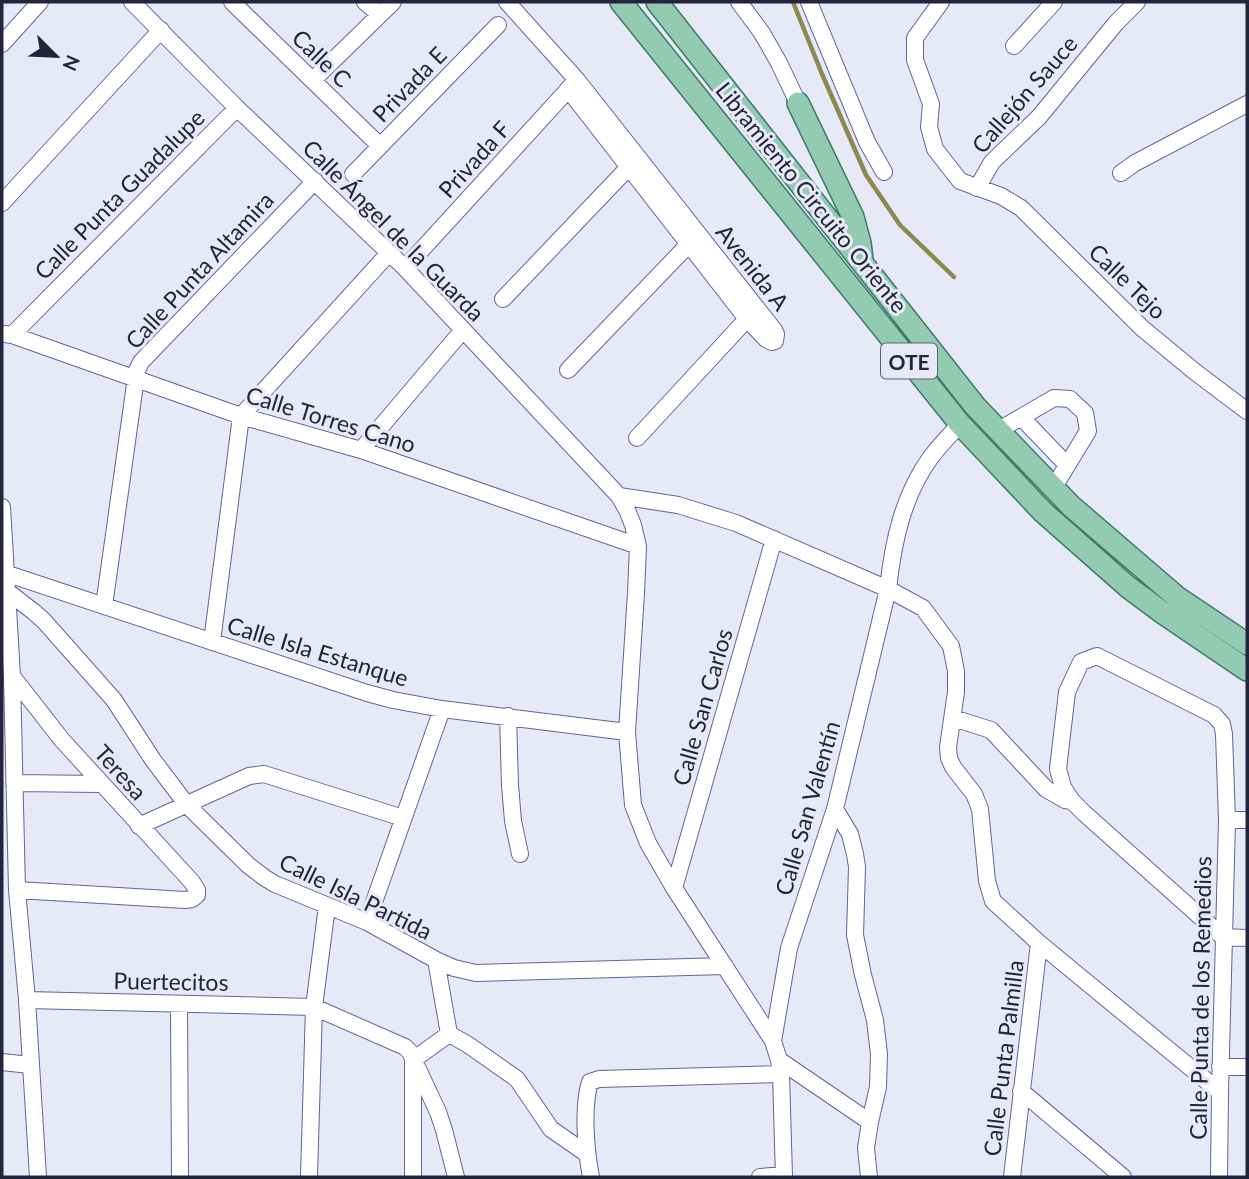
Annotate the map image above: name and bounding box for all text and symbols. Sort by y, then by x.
north arrow [21,21,91,91]
street label: Calle C [287,23,357,93]
street label: Callejón Sauce [965,30,1083,158]
street label: Privada E [366,40,452,128]
text: N [59,52,85,74]
street label: Libramiento Circuito Oriente [710,76,914,318]
street label: Calle Punta Guadalupe [28,103,210,285]
street label: Privada F [432,115,516,203]
street label: Calle Ángel de la Guarda [297,133,491,327]
street label: Calle Punta Altamira [119,186,279,354]
street label: Avenida A [711,218,796,316]
street label: Calle Tejo [1084,237,1172,325]
road number: OTE [881,344,937,378]
street label: Calle Torres Cano [243,380,419,458]
street label: Calle Isla Estanque [224,610,412,692]
street label: Calle San Carlos [666,625,738,789]
street label: Calle San Valentín [769,718,845,898]
street label: Teresa [89,739,153,805]
street label: Calle Isla Partida [275,847,437,945]
street label: Calle Punta de los Remedios [1184,856,1216,1140]
street label: Calle Punta Palmilla [977,958,1029,1158]
street label: Puertecitos [113,966,229,996]

